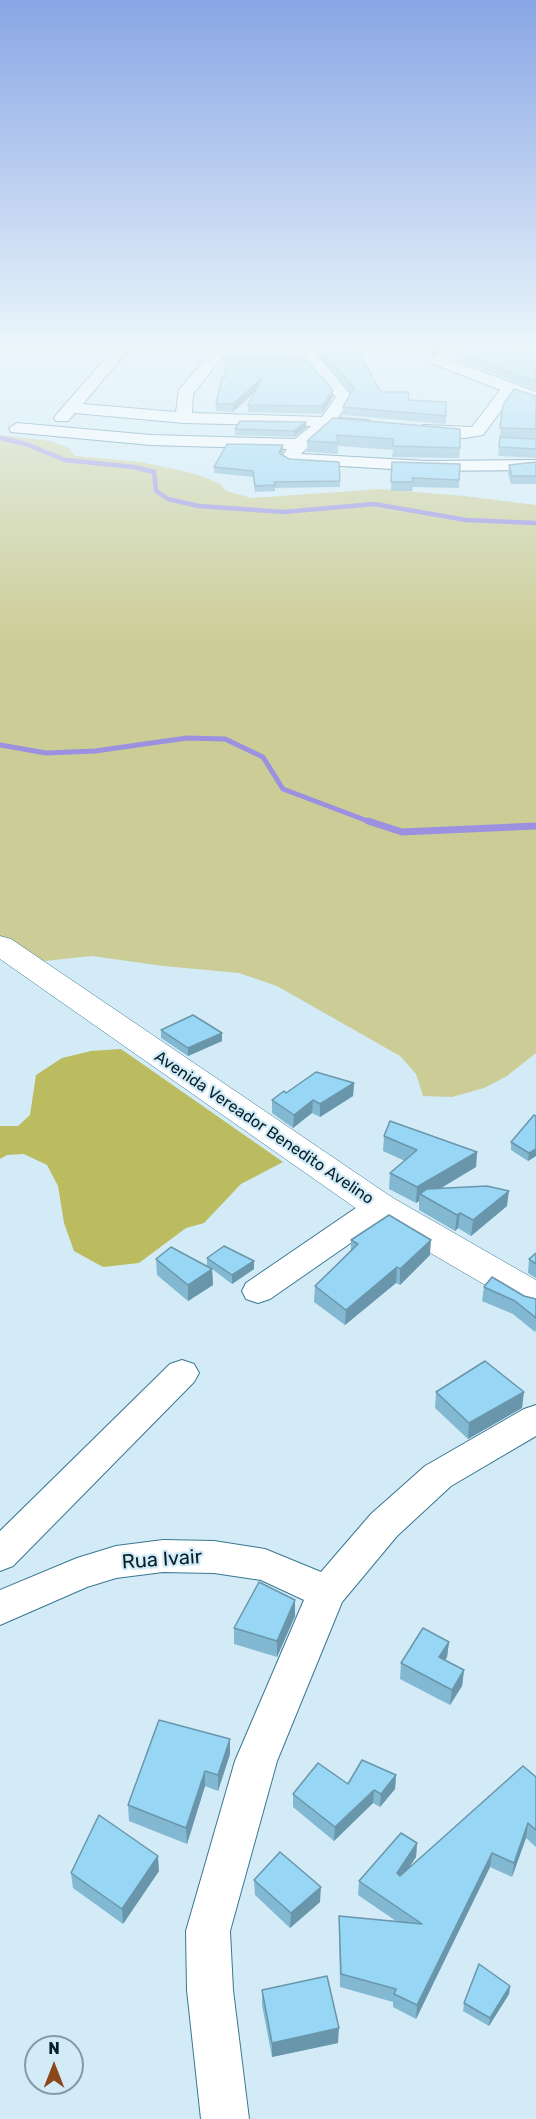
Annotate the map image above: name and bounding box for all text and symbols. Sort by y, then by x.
street label: Avenida Vereador Benedito Avelino [151,1047,377,1209]
street label: Rua Ivair [121,1545,203,1575]
north arrow [24,2035,84,2095]
text: N [48,2039,60,2058]

